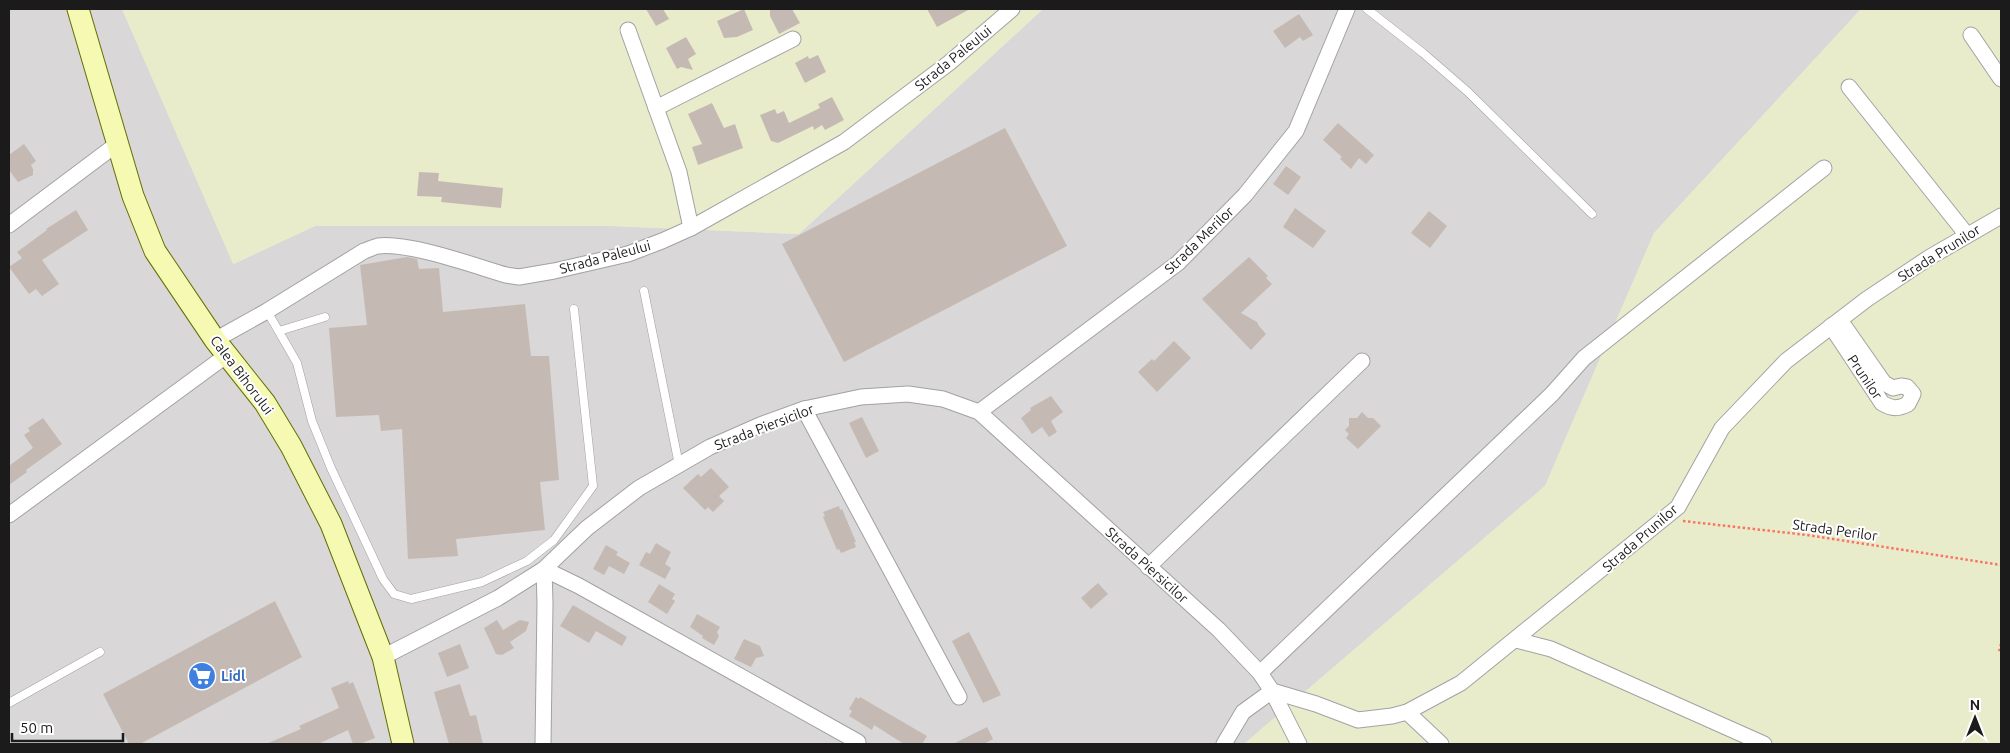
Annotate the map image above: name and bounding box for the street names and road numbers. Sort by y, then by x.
street label: Strada Paleului [912,22,994,94]
street label: Strada Merilor [1161,203,1237,277]
street label: Strada Prunilor [1895,221,1984,285]
street label: Strada Paleului [558,237,652,277]
street label: Calea Bihorului [207,332,277,418]
street label: Prunilor [1844,352,1886,403]
street label: Strada Piersicilor [712,400,817,453]
street label: Strada Prunilor [1599,501,1681,575]
street label: Strada Perilor [1791,516,1879,544]
street label: Strada Piersicilor [1103,524,1192,607]

